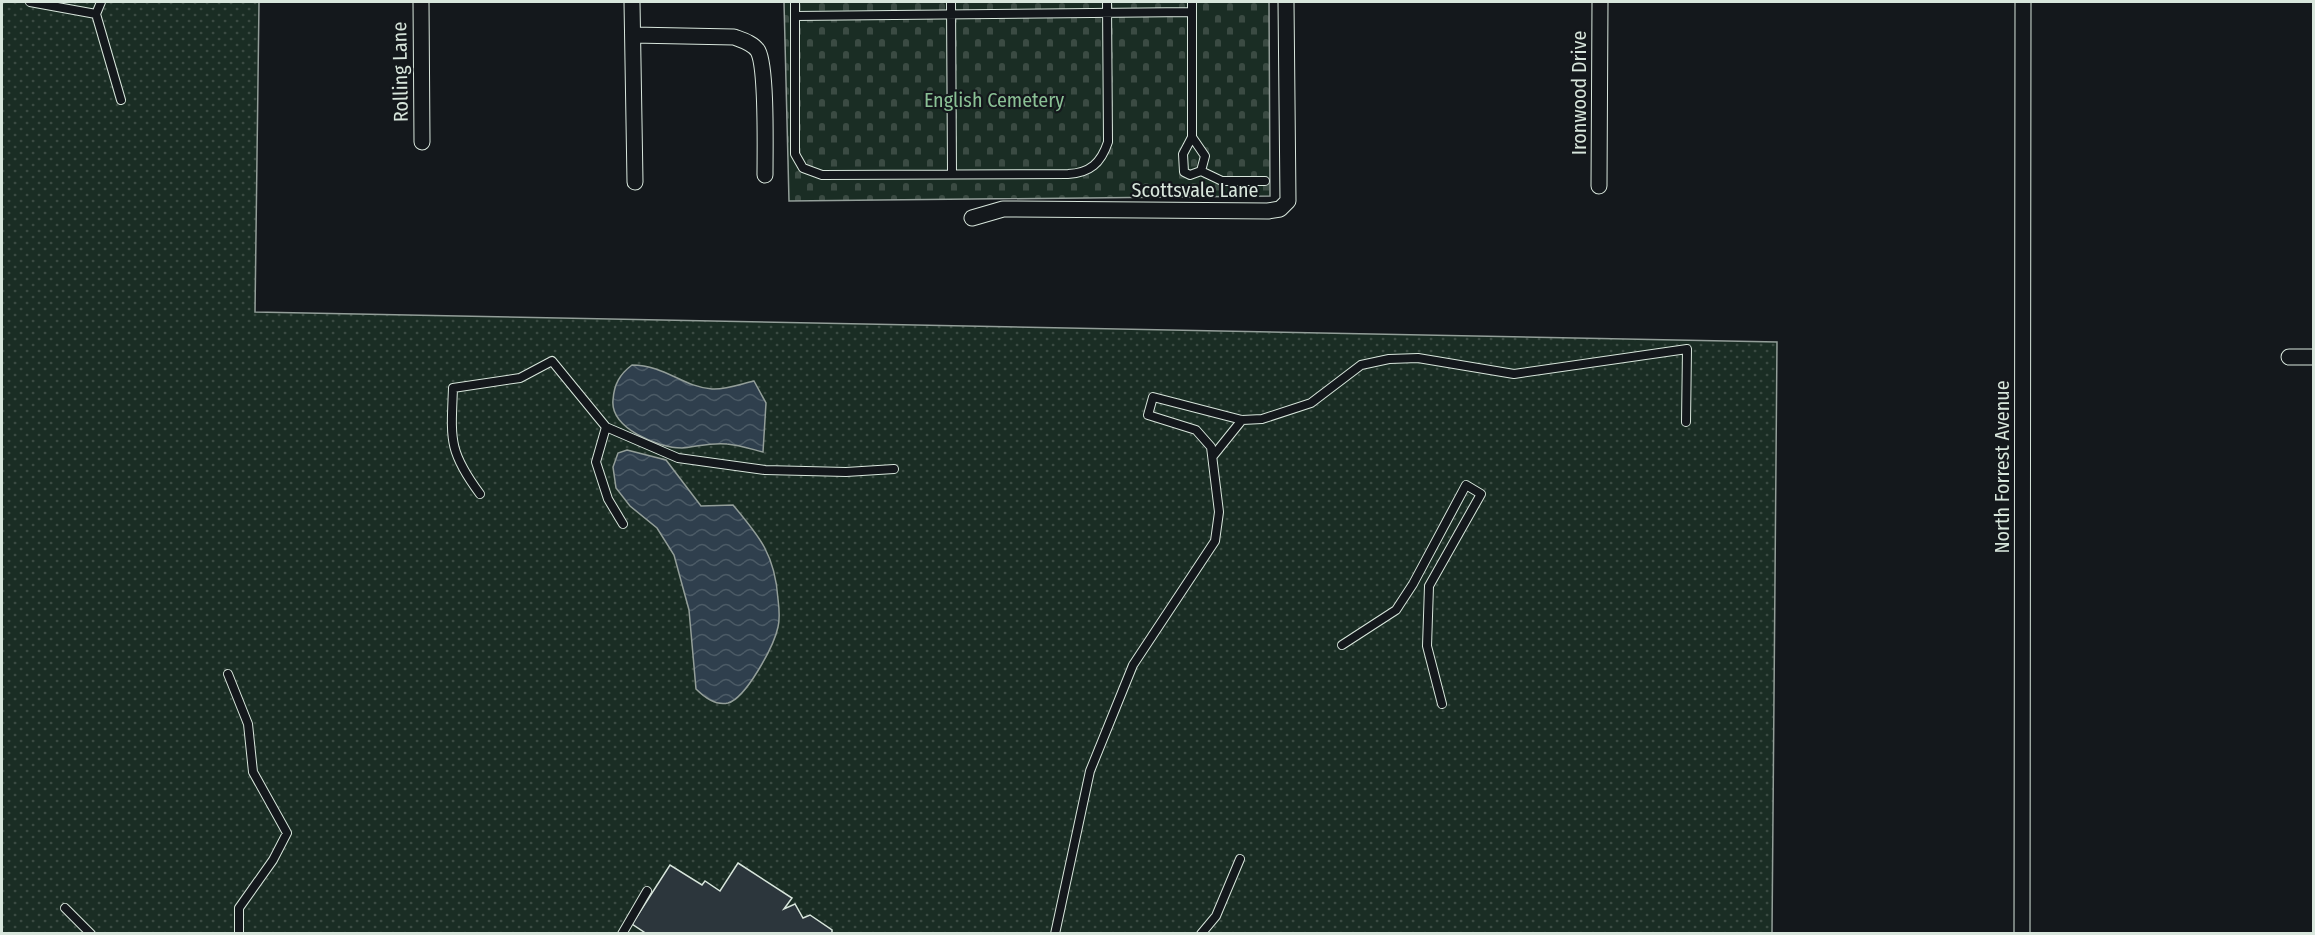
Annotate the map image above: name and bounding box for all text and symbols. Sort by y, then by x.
street label: Rolling Lane [387,22,413,122]
street label: Ironwood Drive [1567,31,1591,155]
park label: English Cemetery [924,88,1064,112]
street label: Scottsvale Lane [1132,178,1258,202]
street label: North Forrest Avenue [1990,380,2014,554]

